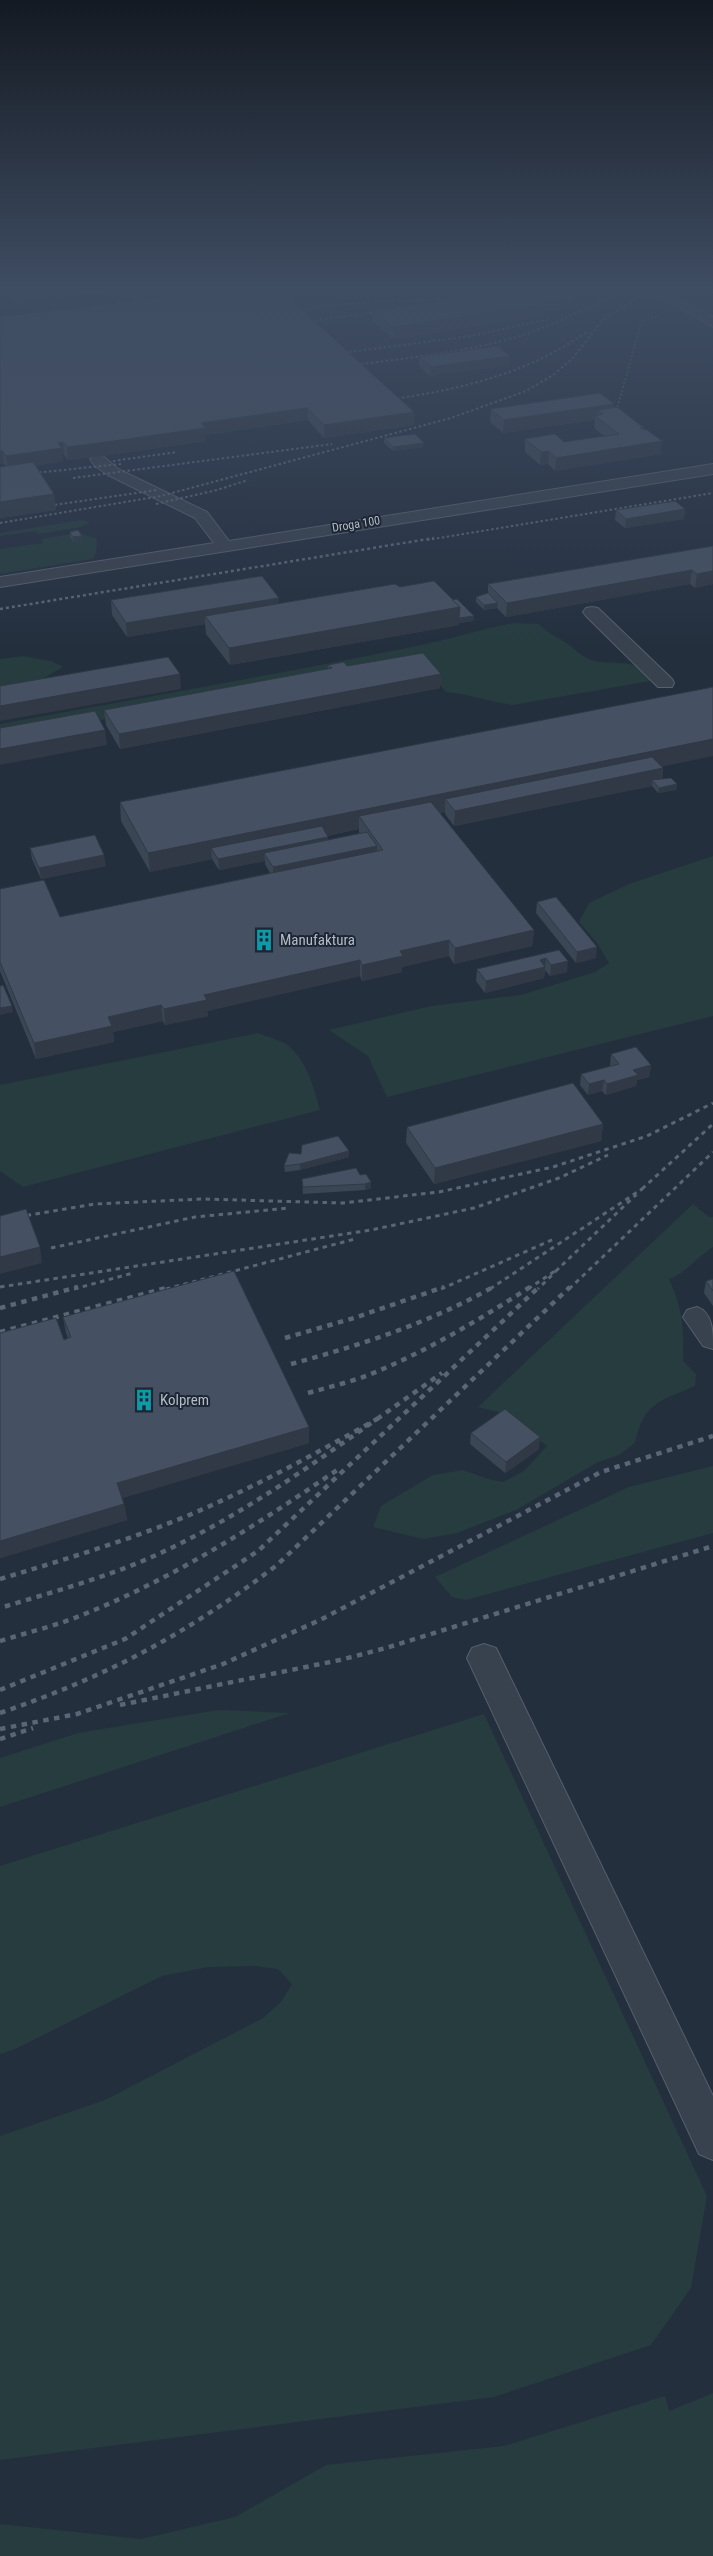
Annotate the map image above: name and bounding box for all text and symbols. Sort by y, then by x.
street label: Droga 100 [331,513,381,535]
building icon: Manufaktura [251,927,277,953]
place label: Manufaktura [280,931,355,949]
building icon: Kolprem [131,1387,157,1413]
place label: Kolprem [160,1391,209,1409]

